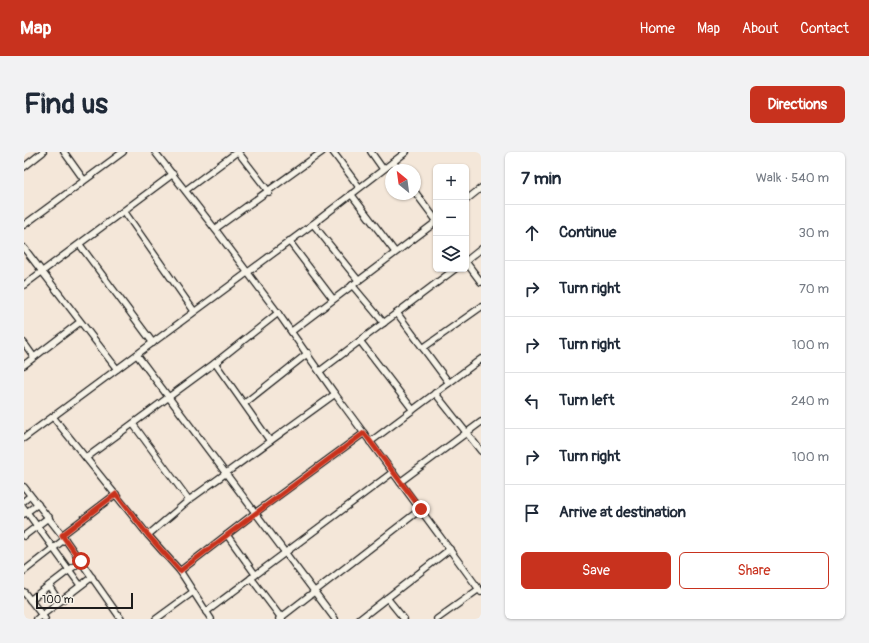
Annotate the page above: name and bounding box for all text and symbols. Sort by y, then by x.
text: Map [20,16,51,40]
text: Home [640,20,675,37]
text: Map [697,20,720,37]
text: About [742,20,778,37]
text: Contact [800,20,849,37]
button: Directions [750,86,845,123]
text: Find us [24,87,108,122]
north arrow [385,164,421,200]
map controls [433,164,469,272]
button: + [433,164,469,200]
text: 7 min [521,168,561,189]
text: Walk · 540 m [756,170,829,186]
button: − [433,200,469,236]
icon: ahead [521,222,543,244]
text: Continue [559,223,617,242]
text: 30 m [799,225,829,241]
button: layers [433,236,469,272]
icon: right [521,278,543,300]
text: Turn right [559,279,620,298]
text: 70 m [799,281,829,297]
icon: right [521,334,543,356]
text: Turn right [559,335,620,354]
text: 100 m [792,337,829,353]
icon: left [521,390,543,412]
text: Turn left [559,391,615,410]
text: 240 m [791,393,829,409]
icon: right [521,446,543,468]
text: Turn right [559,447,620,466]
text: 100 m [792,449,829,465]
route end [412,500,430,518]
icon: arrive [521,502,543,524]
text: Arrive at destination [559,503,686,522]
route start [72,552,90,570]
button: Save [521,552,671,589]
button: Share [679,552,829,589]
scale bar [36,591,133,610]
text: 100 m [42,593,73,606]

